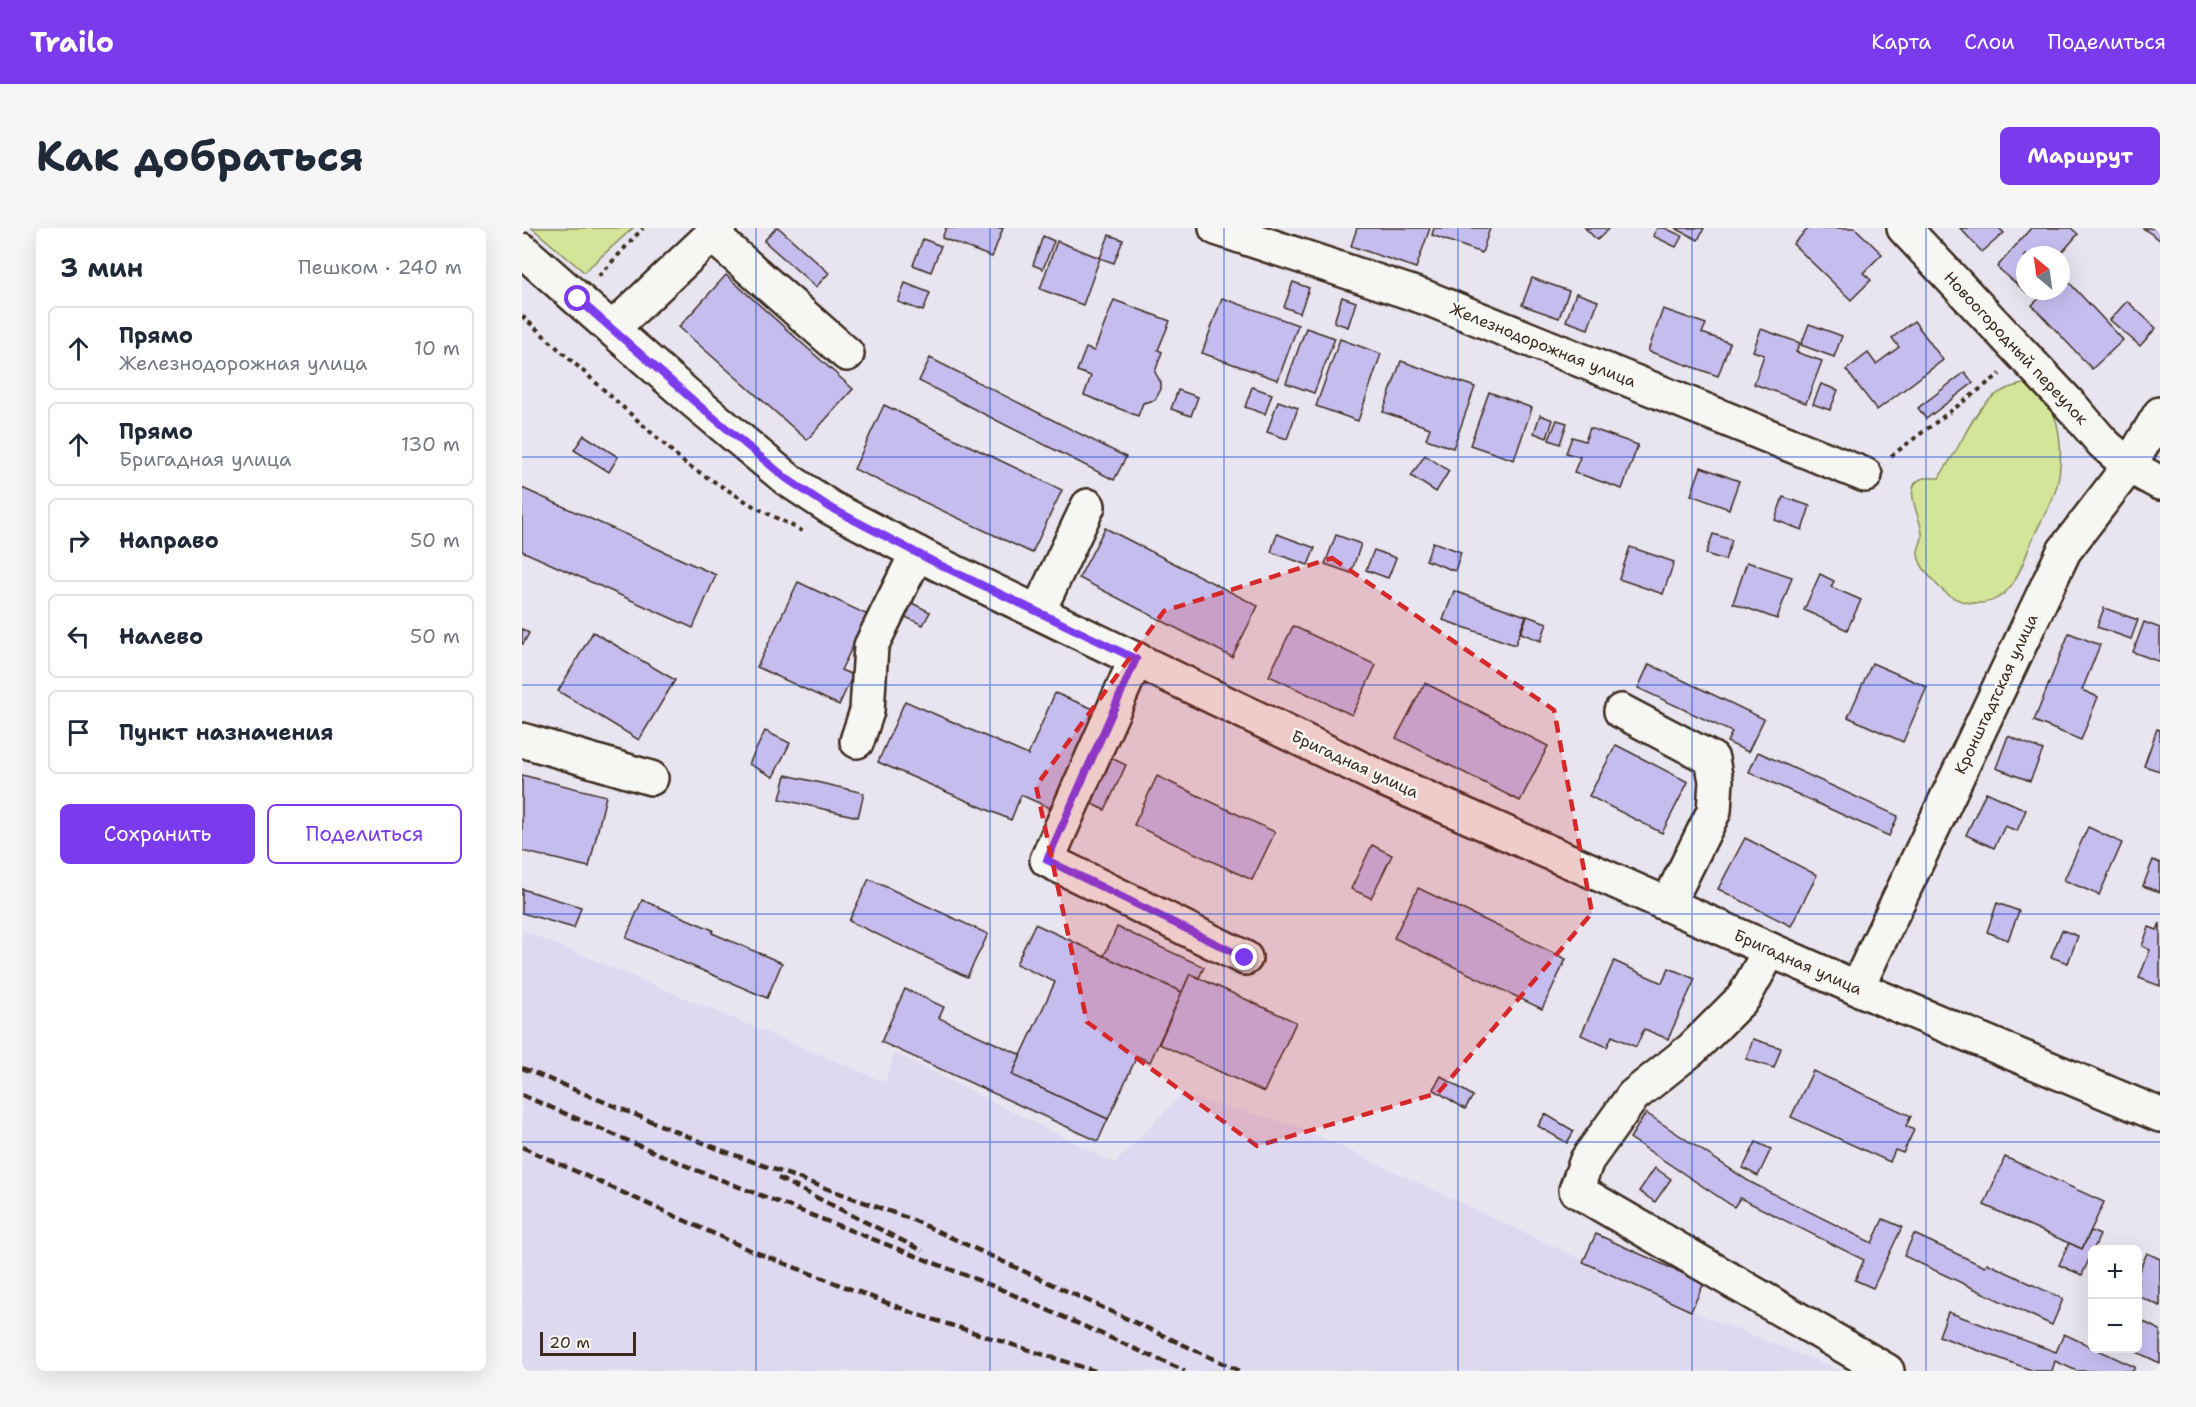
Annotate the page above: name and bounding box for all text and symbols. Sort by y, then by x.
text: Trailo [30,23,114,61]
text: Карта [1871,28,1931,56]
text: Слои [1964,28,2015,56]
text: Поделиться [2048,28,2166,56]
button: Маршрут [2000,127,2160,185]
text: Как добраться [36,128,364,184]
north arrow [2016,246,2070,300]
text: 3 мин [60,250,143,285]
text: Пешком · 240 m [298,254,462,280]
street label: Новоогородный переулок [1939,267,2093,430]
route start [564,285,590,311]
street label: Железнодорожная улица [1447,298,1639,392]
text: Прямо [119,321,193,350]
icon: ahead [62,332,95,365]
text: 10 m [414,335,460,361]
text: Железнодорожная улица [119,350,368,376]
text: Прямо [119,417,193,446]
icon: ahead [62,428,95,461]
text: 130 m [401,431,460,457]
text: Бригадная улица [119,446,291,472]
icon: right [62,524,95,557]
text: Направо [119,526,219,555]
text: 50 m [410,527,460,553]
street label: Кронштадтская улица [1950,610,2042,778]
icon: left [62,620,95,653]
text: Налево [119,622,203,651]
text: 50 m [410,623,460,649]
icon: arrive [62,716,95,749]
text: Пункт назначения [119,718,333,747]
street label: Бригадная улица [1288,725,1422,803]
button: Сохранить [60,804,255,864]
button: Поделиться [267,804,462,864]
street label: Бригадная улица [1731,924,1865,1000]
route end [1231,944,1257,970]
map controls [2088,1245,2142,1353]
button: + [2088,1245,2142,1299]
button: − [2088,1299,2142,1353]
scale bar [540,1329,636,1356]
text: 20 m [549,1332,590,1353]

